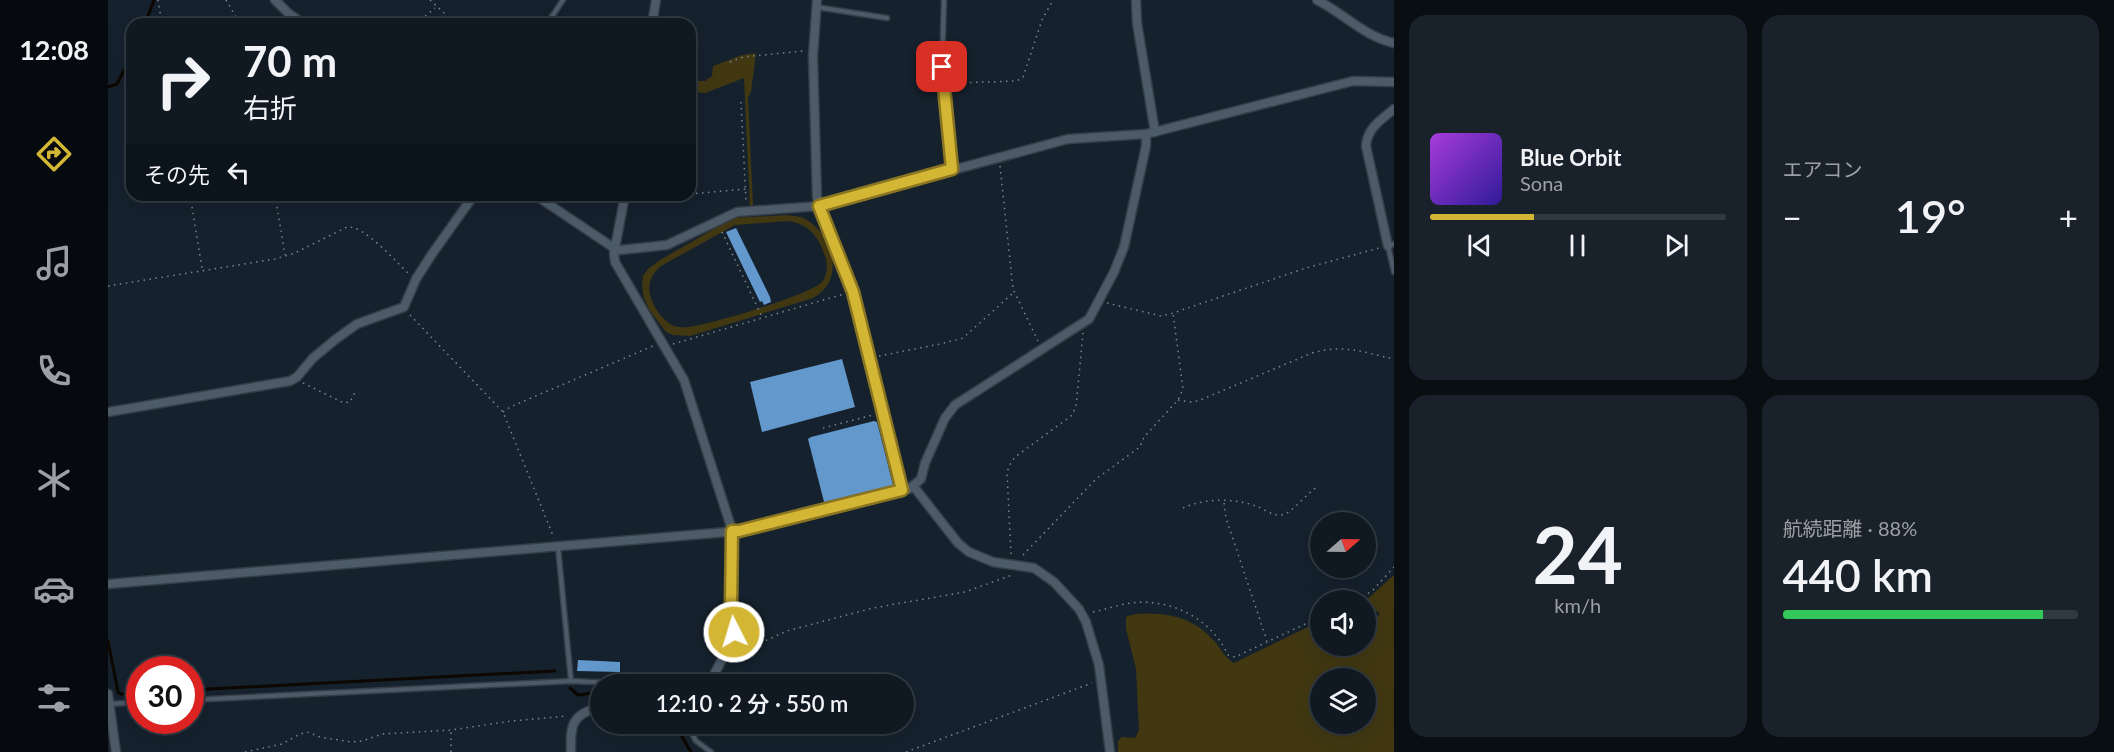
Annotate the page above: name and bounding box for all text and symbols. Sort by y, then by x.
text: 12:08 [19,33,89,66]
text: 70 m [243,36,337,86]
pin [916,41,967,92]
icon: right [144,42,222,120]
icon: arrive [925,50,958,83]
text: 右折 [243,91,297,124]
icon: directions [33,133,75,175]
text: Blue Orbit [1520,144,1621,171]
icon: left [222,156,255,189]
text: エアコン [1783,157,1863,181]
text: その先 [144,161,210,188]
text: Sona [1520,171,1563,195]
text: 19° [1895,189,1966,243]
text: − [1783,197,1802,237]
text: + [2059,197,2078,237]
icon: previous [1463,229,1496,262]
icon: pause [1561,229,1594,262]
icon: next [1660,229,1693,262]
icon: music [33,242,75,284]
icon: phone [33,350,75,392]
icon: climate [33,459,75,501]
text: 24 [1533,507,1623,601]
north arrow [1310,512,1376,578]
map controls [1310,512,1376,734]
text: 航続距離 · 88% [1783,516,1917,540]
text: 440 km [1783,548,1933,602]
icon: car [33,568,75,610]
button: sound [1310,590,1376,656]
text: km/h [1554,593,1601,617]
position arrow [702,600,766,664]
speed limit sign: 30 [126,656,204,734]
button: layers [1310,668,1376,734]
icon: filters [33,677,75,719]
text: 12:10 · 2 分 · 550 m [656,690,848,717]

